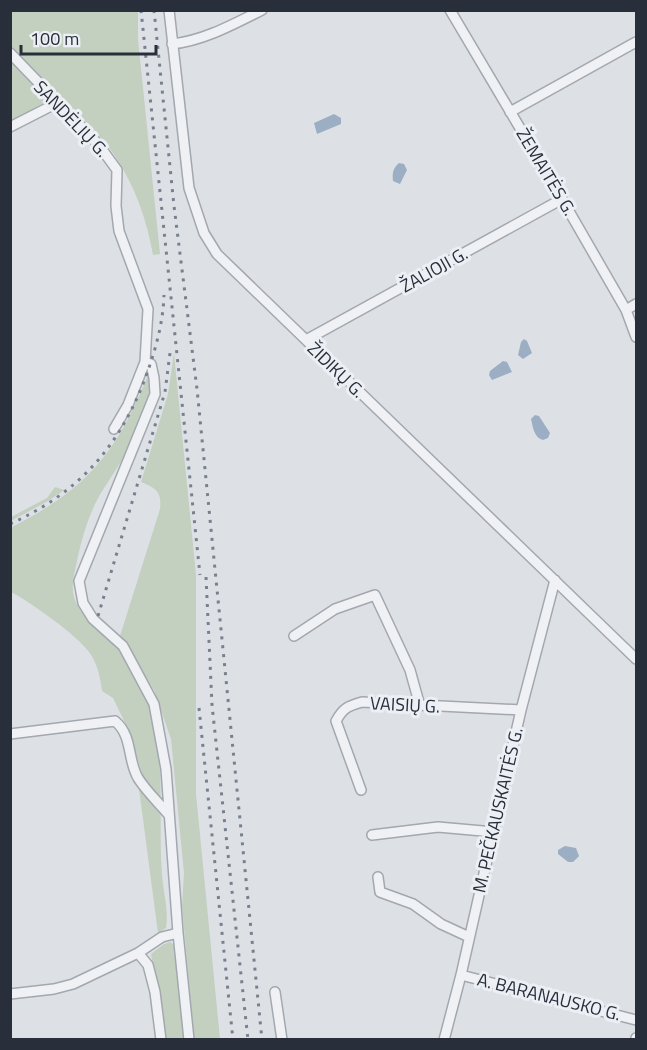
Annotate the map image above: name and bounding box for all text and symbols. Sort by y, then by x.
scale bar [21,18,156,56]
text: 100 m [30,25,79,52]
street label: SANDĖLIŲ G. [28,74,115,163]
street label: ŽEMAITĖS G. [510,123,583,221]
street label: ŽALIOJI G. [395,240,472,299]
street label: ŽIDIKŲ G. [301,335,371,404]
street label: VAISIŲ G. [369,689,441,720]
street label: M. PEČKAUSKAITĖS G. [465,725,530,895]
street label: A. BARANAUSKO G. [475,966,624,1027]

